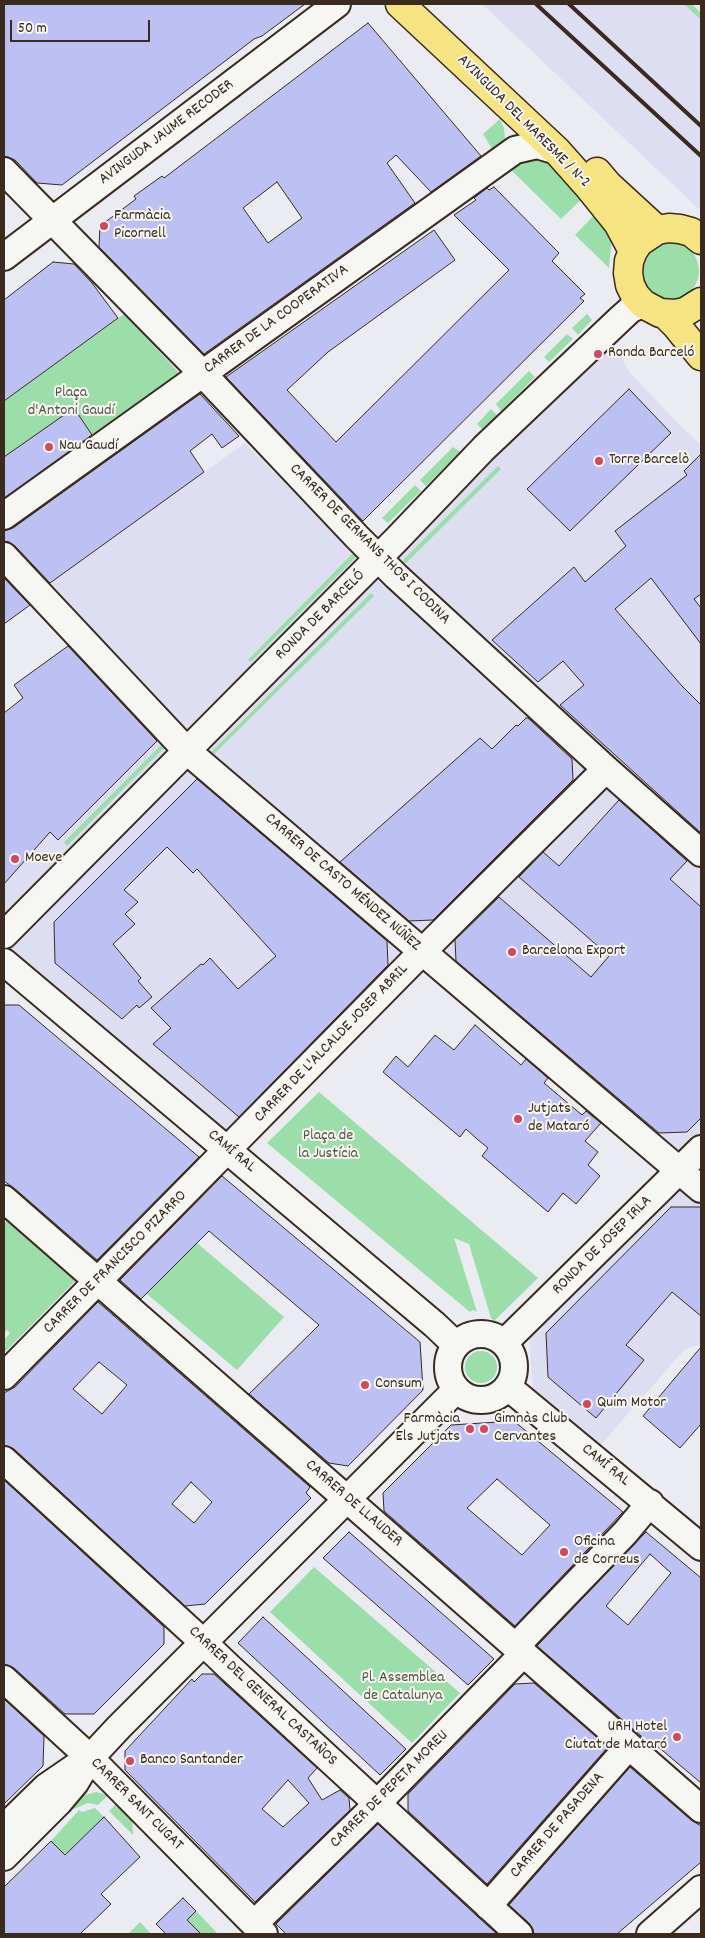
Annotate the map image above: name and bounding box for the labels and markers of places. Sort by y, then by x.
place label: Farmàcia Picornell [114,207,170,245]
marker: Farmàcia Picornell [98,220,110,232]
place label: Ronda Barceló [608,344,694,364]
marker: Ronda Barceló [592,348,604,360]
place label: Nau Gaudí [59,437,118,457]
marker: Nau Gaudí [43,441,55,453]
place label: Torre Barcelò [609,451,689,471]
marker: Torre Barcelò [593,455,605,467]
place label: Moeve [25,849,62,869]
marker: Moeve [9,853,21,865]
place label: Barcelona Export [522,942,626,962]
marker: Barcelona Export [506,946,518,958]
place label: Jutjats de Mataró [528,1100,590,1138]
marker: Jutjats de Mataró [512,1113,524,1125]
place label: Consum [375,1375,422,1395]
marker: Consum [359,1379,371,1391]
place label: Quim Motor [597,1394,666,1414]
marker: Quim Motor [581,1398,593,1410]
place label: Farmàcia Els Jutjats [396,1410,460,1448]
place label: Gimnàs Club Cervantes [494,1410,567,1448]
marker: Farmàcia Els Jutjats [464,1423,476,1435]
marker: Gimnàs Club Cervantes [478,1423,490,1435]
place label: Oficina de Correus [574,1533,640,1571]
marker: Oficina de Correus [558,1546,570,1558]
place label: URH Hotel Ciutat de Mataró [565,1718,667,1756]
marker: URH Hotel Ciutat de Mataró [671,1731,683,1743]
place label: Banco Santander [140,1751,243,1771]
marker: Banco Santander [124,1755,136,1767]

